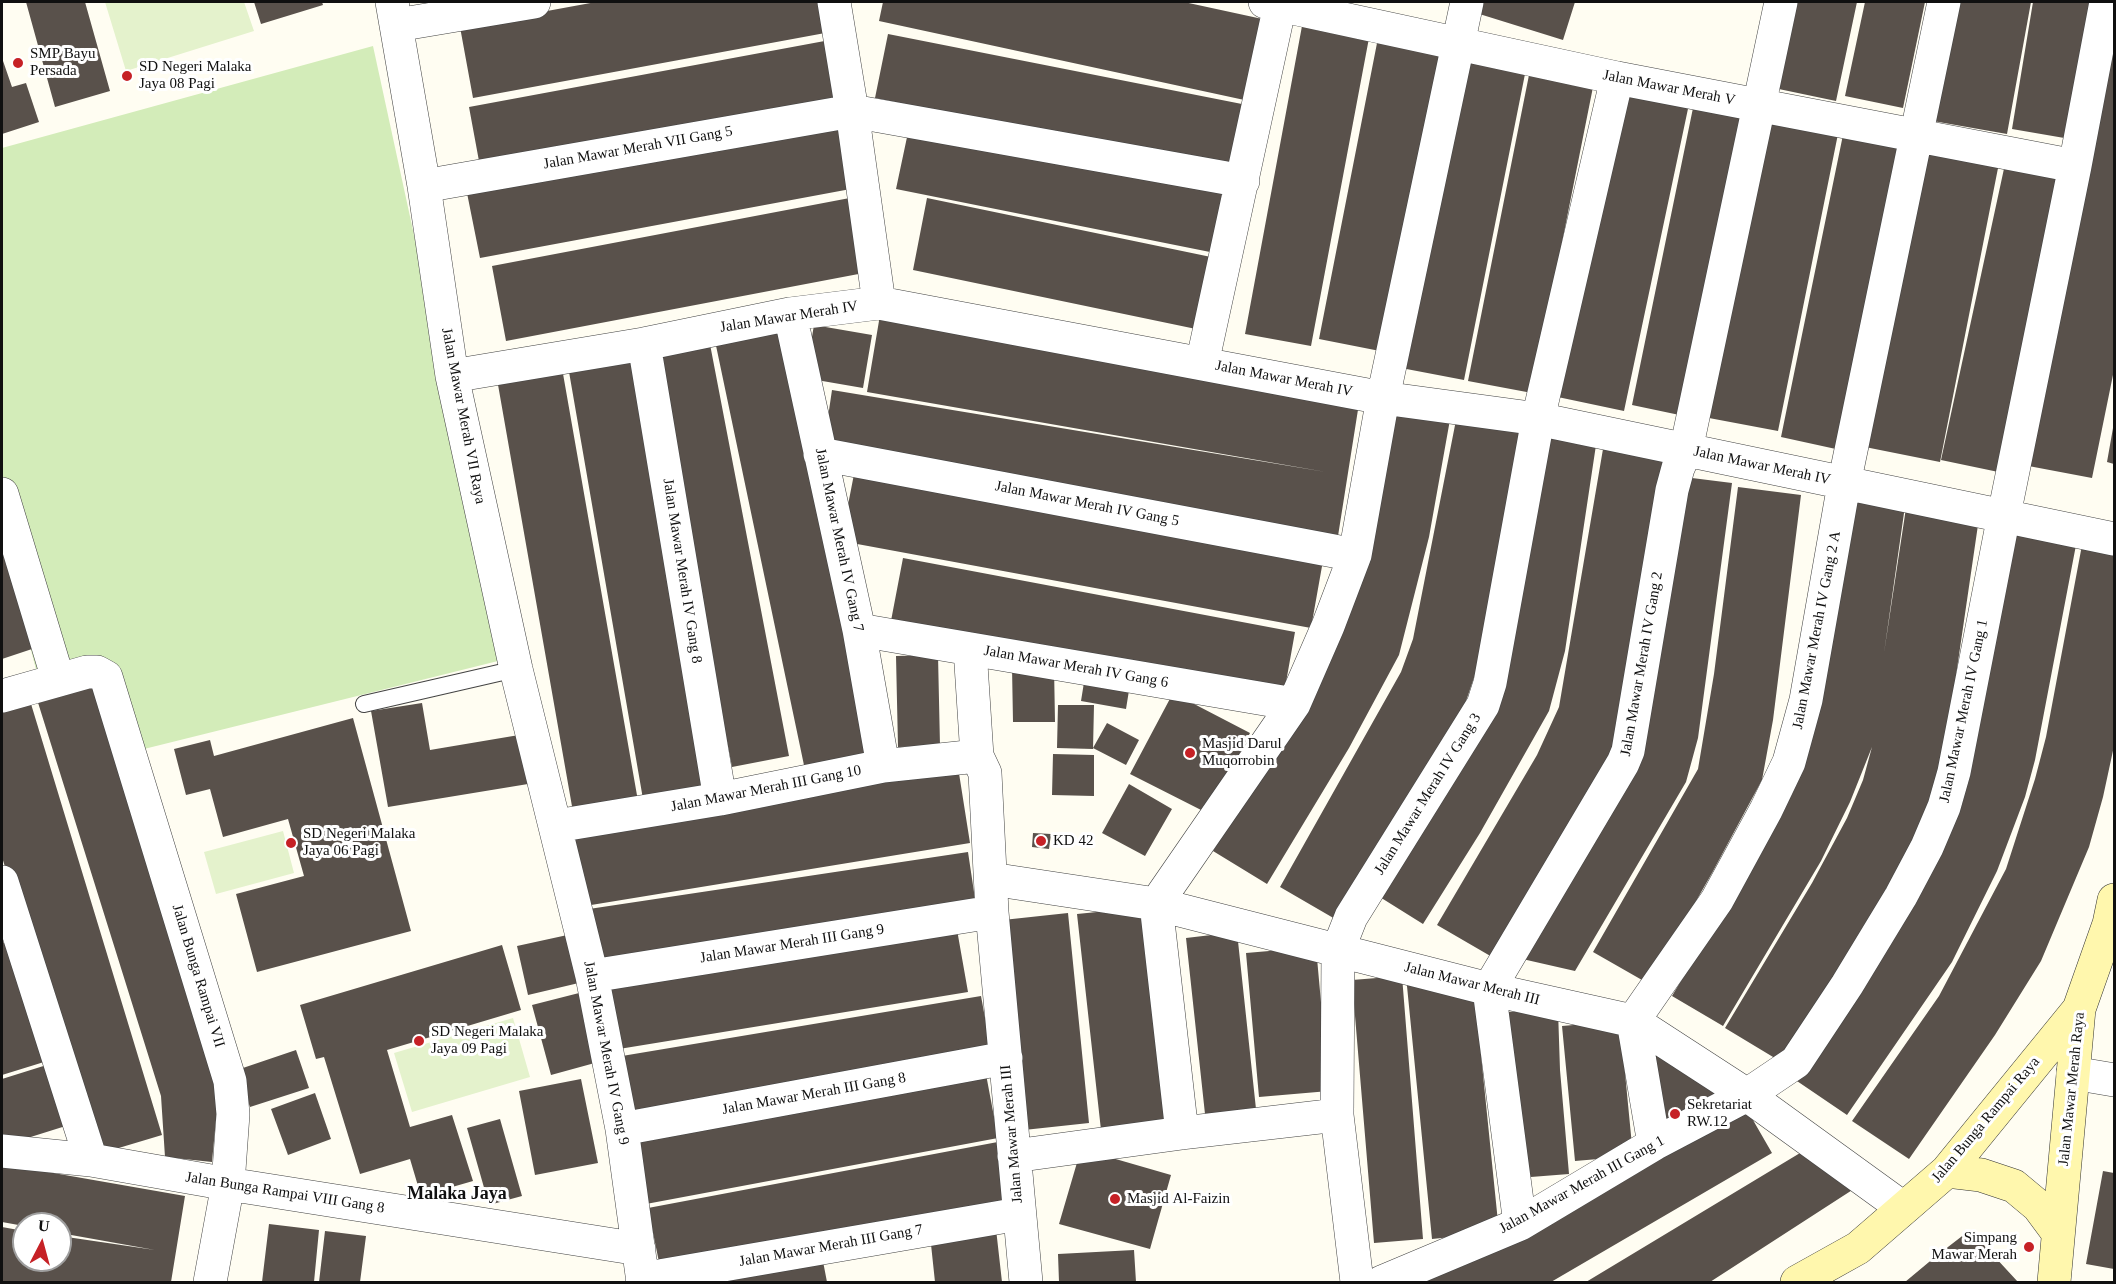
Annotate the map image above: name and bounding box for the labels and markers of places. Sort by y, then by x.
place label: SMP Bayu Persada [30,45,95,80]
marker: SMP Bayu Persada [11,56,25,70]
place label: SD Negeri Malaka Jaya 08 Pagi [139,58,251,93]
marker: SD Negeri Malaka Jaya 08 Pagi [120,69,134,83]
place label: Masjid Darul Muqorrobin [1202,735,1282,770]
marker: Masjid Darul Muqorrobin [1183,746,1197,760]
place label: SD Negeri Malaka Jaya 06 Pagi [303,825,415,860]
place label: KD 42 [1053,832,1093,850]
marker: KD 42 [1034,834,1048,848]
marker: SD Negeri Malaka Jaya 06 Pagi [284,836,298,850]
place label: SD Negeri Malaka Jaya 09 Pagi [431,1023,543,1058]
marker: SD Negeri Malaka Jaya 09 Pagi [412,1034,426,1048]
place label: Sekretariat RW.12 [1687,1096,1752,1131]
marker: Sekretariat RW.12 [1668,1107,1682,1121]
place label: Masjid Al-Faizin [1127,1190,1230,1208]
marker: Masjid Al-Faizin [1108,1192,1122,1206]
place label: Simpang Mawar Merah [1932,1229,2017,1264]
marker: Simpang Mawar Merah [2022,1240,2036,1254]

